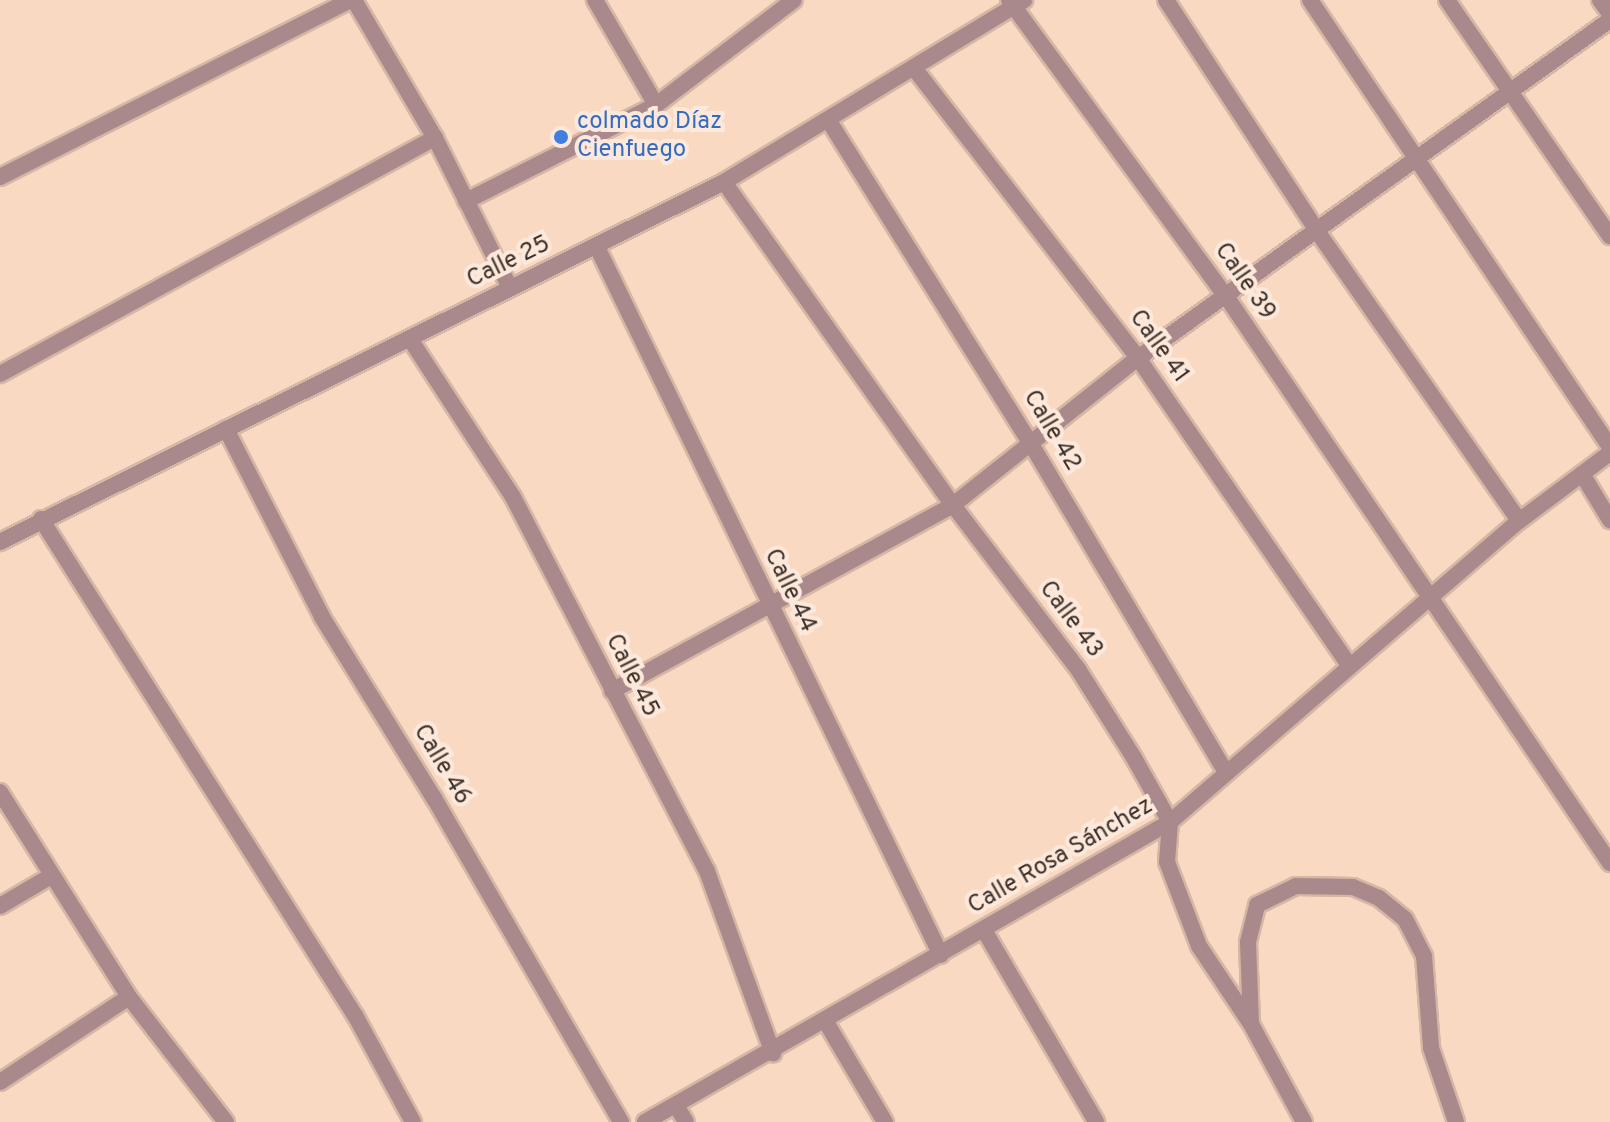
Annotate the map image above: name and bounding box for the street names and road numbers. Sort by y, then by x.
street label: Calle 25 [463,231,555,295]
street label: Calle 39 [1207,238,1281,326]
street label: Calle 41 [1122,305,1194,389]
street label: Calle 42 [1016,385,1086,477]
street label: Calle 44 [757,545,821,637]
street label: Calle 43 [1032,576,1108,664]
street label: Calle 45 [598,630,664,722]
street label: Calle 46 [406,720,476,810]
street label: Calle Rosa Sánchez [963,792,1159,922]

